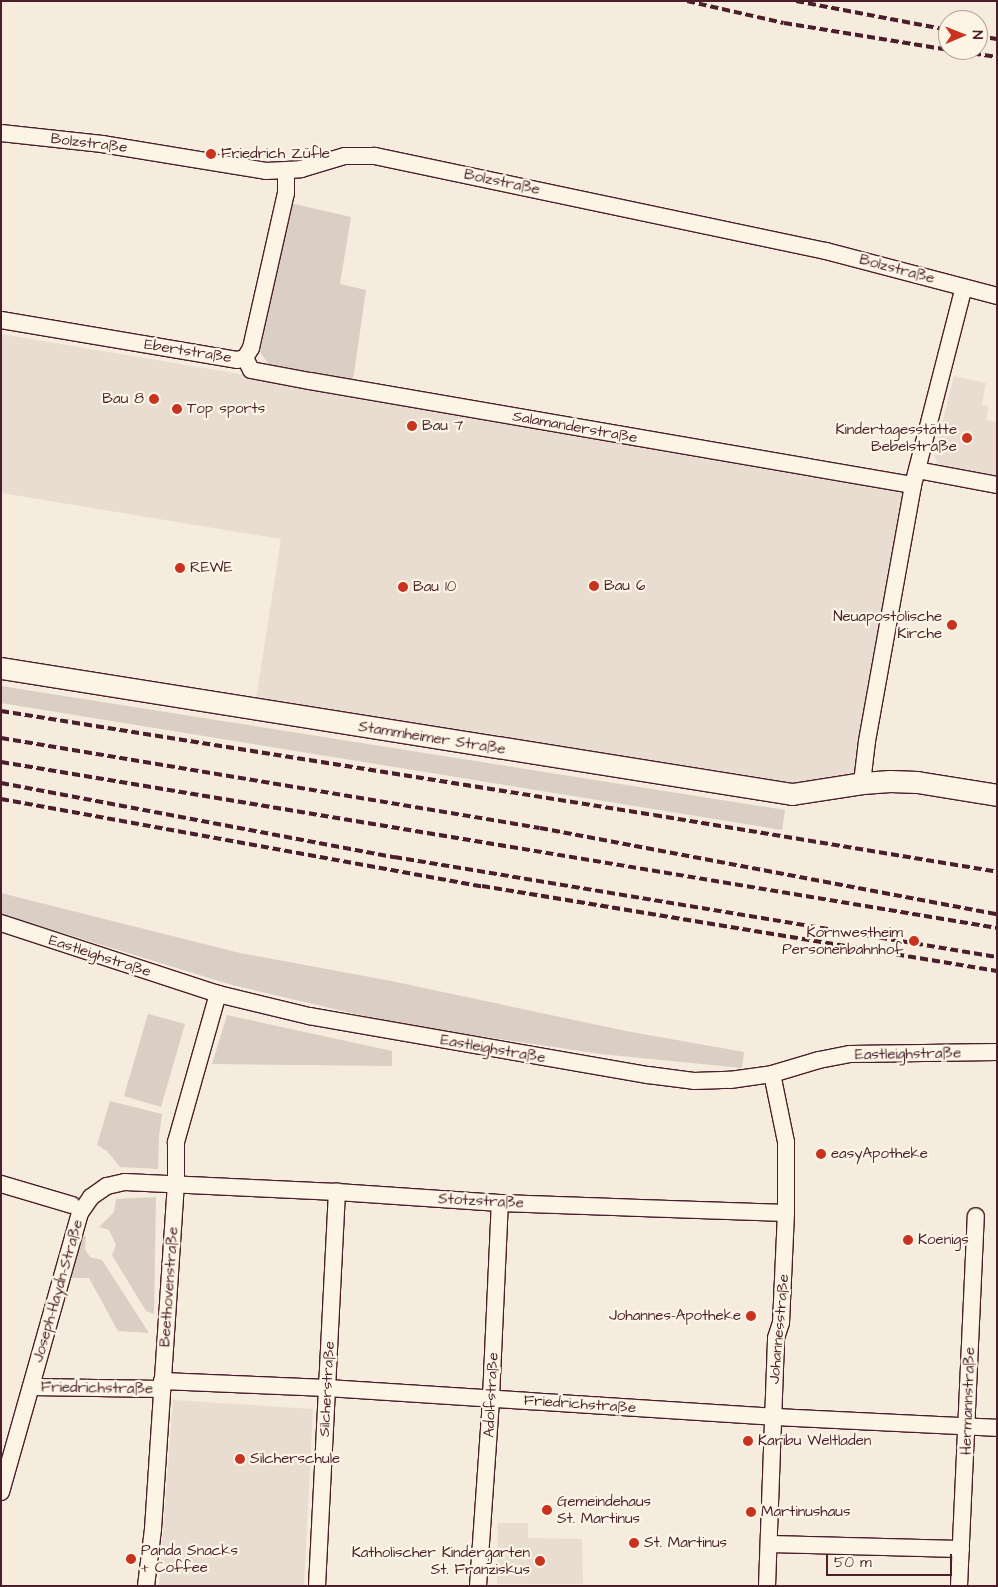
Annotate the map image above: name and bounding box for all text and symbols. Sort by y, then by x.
north arrow [938,10,988,60]
text: N [967,30,987,39]
street label: Bolzstraße [50,129,128,157]
place label: Friedrich Züfle [221,145,330,163]
marker: Friedrich Züfle [205,148,217,160]
street label: Bolzstraße [462,165,542,199]
street label: Bolzstraße [857,250,937,288]
street label: Ebertstraße [143,335,233,367]
place label: Bau 8 [102,390,144,408]
marker: Bau 8 [148,393,160,405]
place label: Top sports [187,400,265,418]
marker: Top sports [171,403,183,415]
street label: Salamanderstraße [511,407,639,447]
place label: Bau 7 [422,417,463,435]
marker: Bau 7 [406,420,418,432]
place label: Kindertagesstätte Bebelstraße [836,420,957,455]
marker: Kindertagesstätte Bebelstraße [961,432,973,444]
place label: REWE [190,559,233,577]
marker: REWE [174,562,186,574]
place label: Bau 6 [604,577,645,595]
place label: Bau 10 [413,578,456,596]
marker: Bau 6 [588,580,600,592]
marker: Bau 10 [397,581,409,593]
place label: Neuapostolische Kirche [833,607,942,642]
marker: Neuapostolische Kirche [946,619,958,631]
street label: Stammheimer Straße [357,717,507,759]
place label: Kornwestheim Personenbahnhof [782,923,903,958]
street label: Eastleighstraße [47,931,153,981]
marker: Kornwestheim Personenbahnhof [907,934,921,948]
street label: Eastleighstraße [439,1031,547,1067]
street label: Eastleighstraße [855,1044,961,1064]
place label: easyApotheke [831,1145,928,1163]
marker: easyApotheke [815,1148,827,1160]
street label: Stotzstraße [438,1190,524,1212]
street label: Joseph-Haydn-Straße [29,1218,87,1364]
street label: Beethovenstraße [156,1226,182,1348]
place label: Koenigs [918,1231,969,1249]
marker: Koenigs [902,1234,914,1246]
street label: Johannesstraße [765,1273,793,1385]
place label: Johannes-Apotheke [609,1307,741,1325]
marker: Johannes-Apotheke [745,1310,757,1322]
street label: Silcherstraße [316,1341,338,1437]
street label: Hermannstraße [957,1347,979,1455]
street label: Adolfstraße [480,1352,502,1438]
street label: Friedrichstraße [41,1378,153,1398]
street label: Friedrichstraße [523,1391,637,1417]
place label: Karibu Weltladen [758,1432,871,1450]
marker: Karibu Weltladen [742,1435,754,1447]
place label: Silcherschule [250,1450,340,1468]
marker: Silcherschule [234,1453,246,1465]
place label: Gemeindehaus St. Martinus [557,1492,651,1527]
place label: Martinushaus [761,1503,851,1521]
marker: Gemeindehaus St. Martinus [541,1504,553,1516]
marker: Martinushaus [745,1506,757,1518]
place label: St. Martinus [644,1534,727,1552]
marker: St. Martinus [628,1537,640,1549]
place label: Panda Snacks + Coffee [141,1541,238,1576]
place label: Katholischer Kindergarten St. Franziskus [352,1543,530,1578]
scale bar [828,1544,954,1576]
text: 50 m [834,1552,872,1573]
marker: Panda Snacks + Coffee [125,1553,137,1565]
marker: Katholischer Kindergarten St. Franziskus [534,1555,546,1567]

